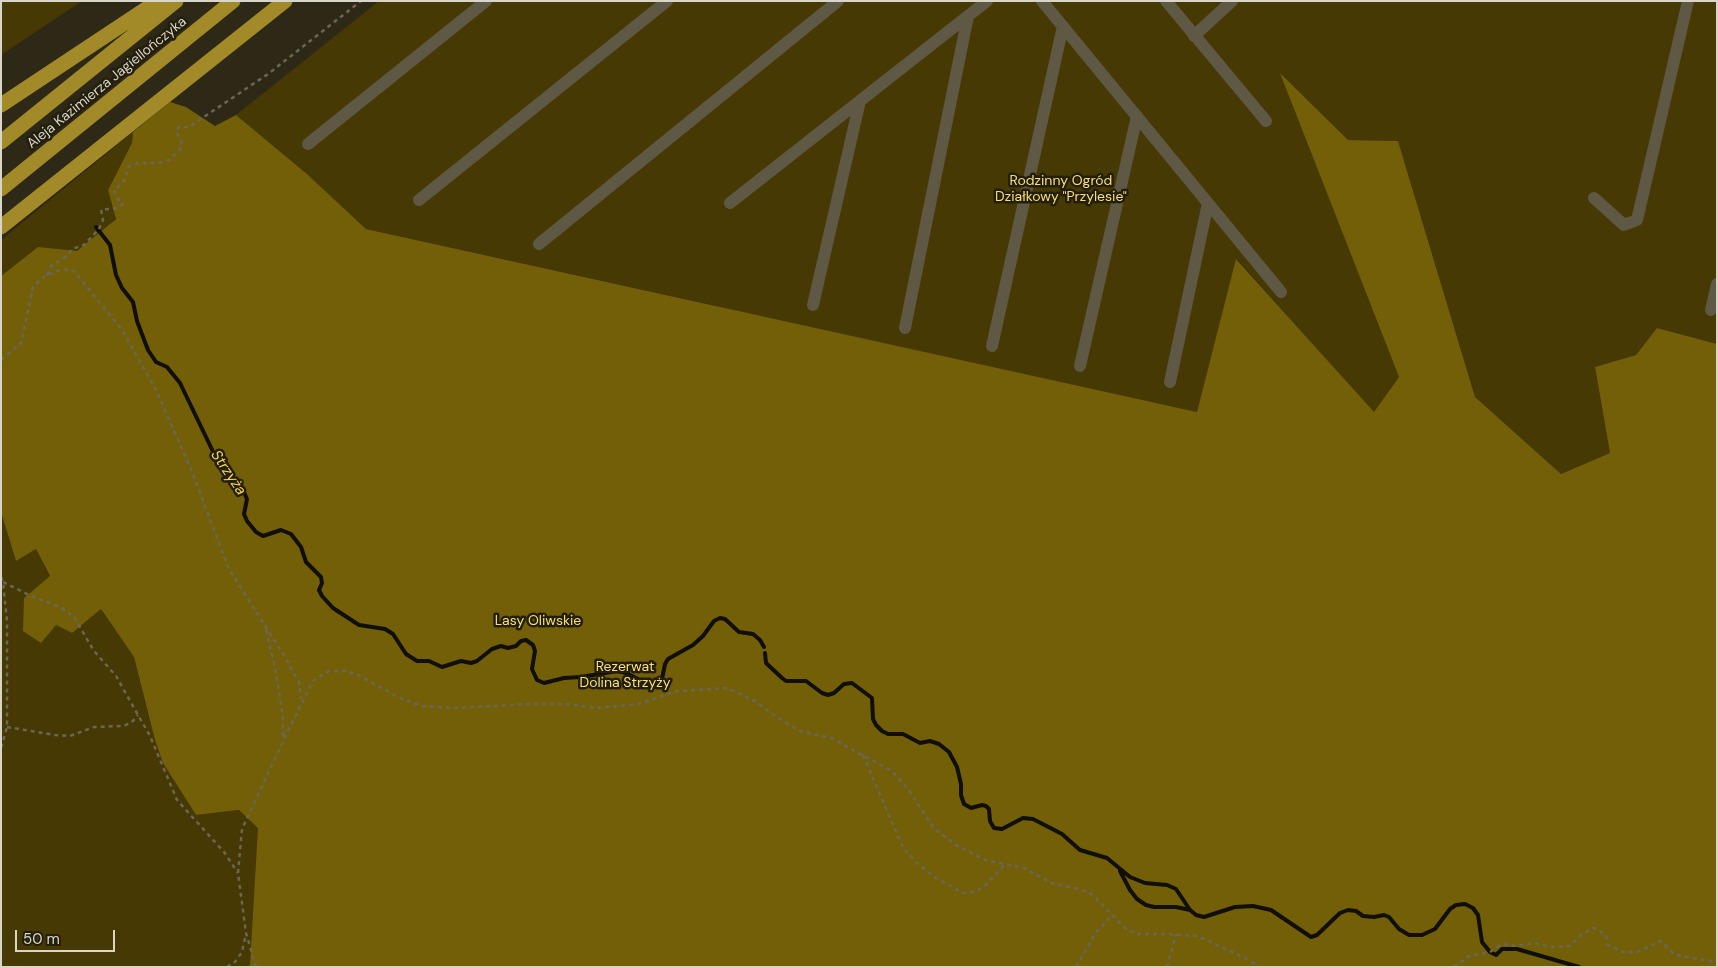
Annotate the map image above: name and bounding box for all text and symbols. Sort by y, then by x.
street label: Aleja Kazimierza Jagiellończyka [24,13,190,153]
park label: Rodzinny Ogród Działkowy "Przylesie" [995,173,1127,206]
water label: Strzyża [206,447,250,499]
park label: Lasy Oliwskie [495,613,581,629]
park label: Rezerwat Dolina Strzyży [580,659,670,692]
scale bar [18,920,118,952]
text: 50 m [23,929,60,949]

